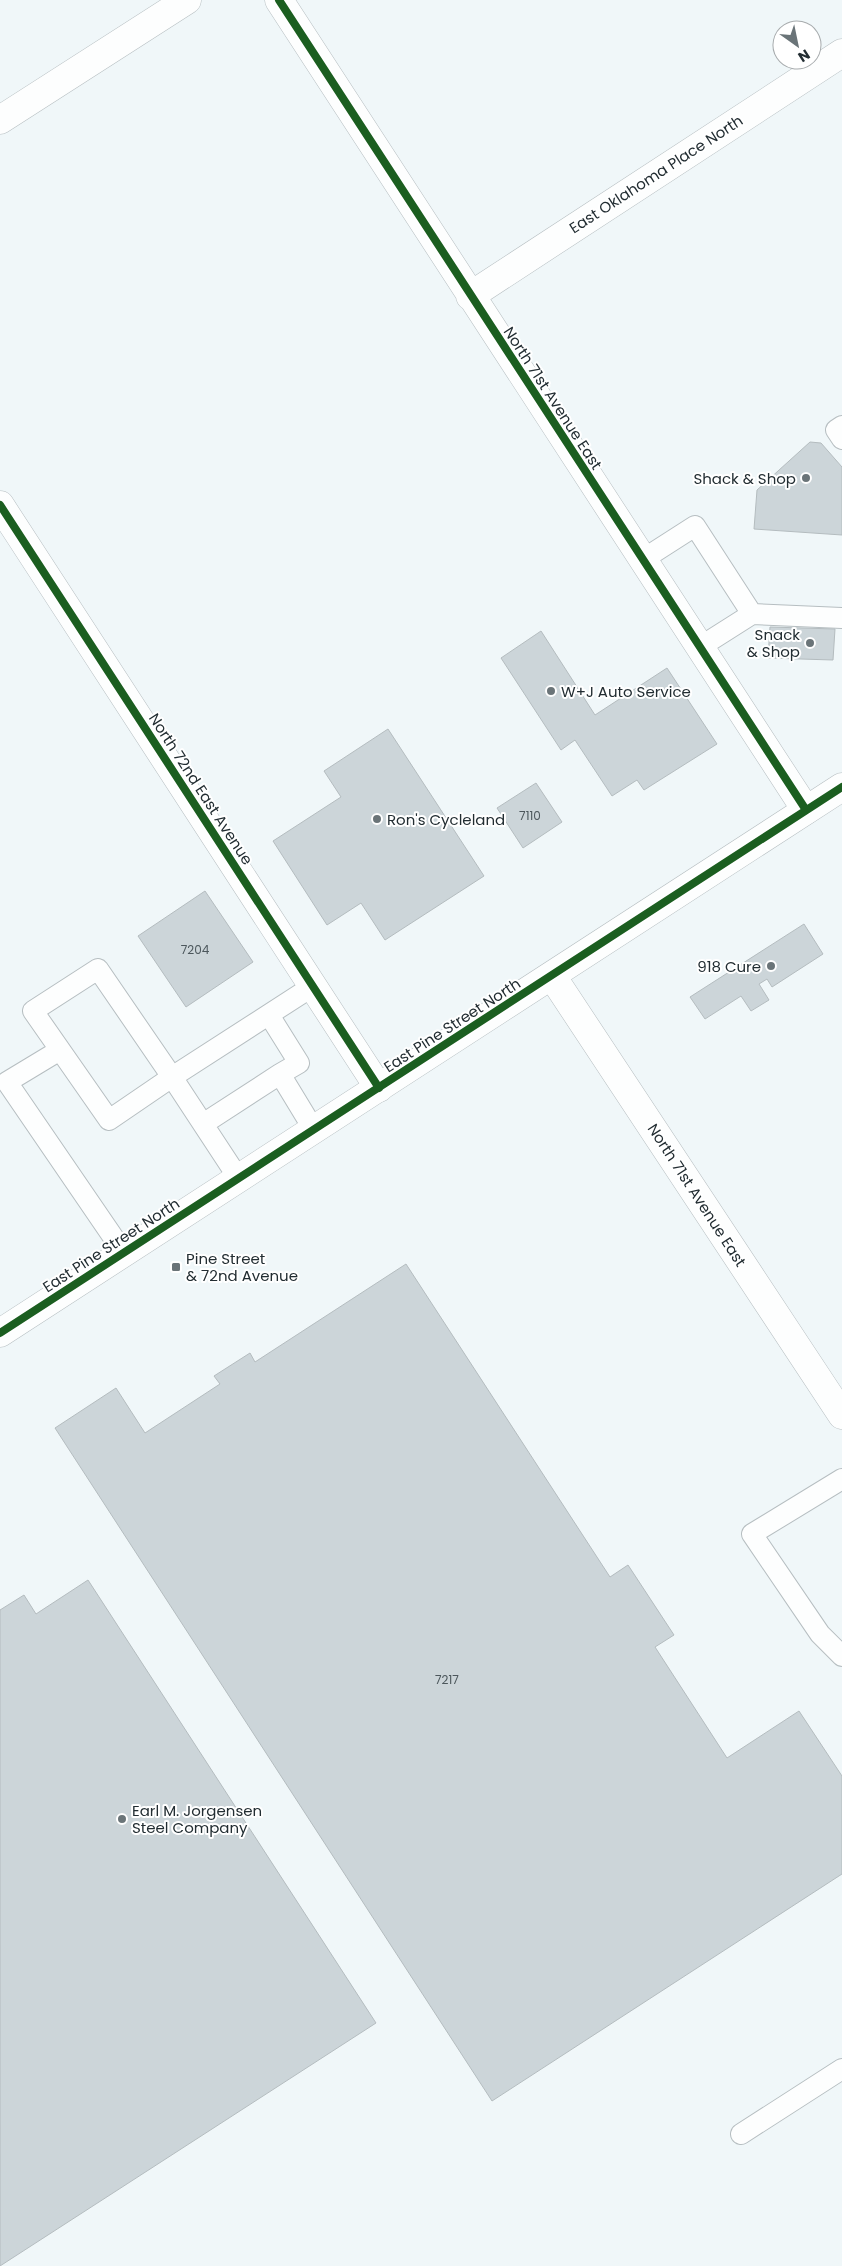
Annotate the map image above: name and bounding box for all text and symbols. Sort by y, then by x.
north arrow [772,20,822,70]
text: N [794,45,814,67]
street label: East Oklahoma Place North [565,110,747,238]
street label: North 71st Avenue East [499,322,607,474]
place label: Shack & Shop [693,468,796,489]
marker: Shack & Shop [800,472,812,484]
place label: Snack & Shop [747,624,800,662]
marker: Snack & Shop [804,637,816,649]
place label: W+J Auto Service [561,681,691,702]
marker: W+J Auto Service [545,685,557,697]
street label: North 72nd East Avenue [144,709,258,869]
house number: 7110 [519,807,541,824]
place label: Ron's Cycleland [387,809,505,830]
marker: Ron's Cycleland [371,813,383,825]
house number: 7204 [181,941,210,958]
place label: 918 Cure [697,956,761,977]
marker: 918 Cure [765,960,777,972]
street label: East Pine Street North [380,973,524,1077]
street label: North 71st Avenue East [643,1119,751,1271]
street label: East Pine Street North [39,1193,183,1297]
place label: Pine Street & 72nd Avenue [186,1248,298,1286]
marker: Pine Street & 72nd Avenue [170,1261,182,1273]
house number: 7217 [435,1671,459,1688]
place label: Earl M. Jorgensen Steel Company [132,1800,262,1838]
marker: Earl M. Jorgensen Steel Company [116,1813,128,1825]

